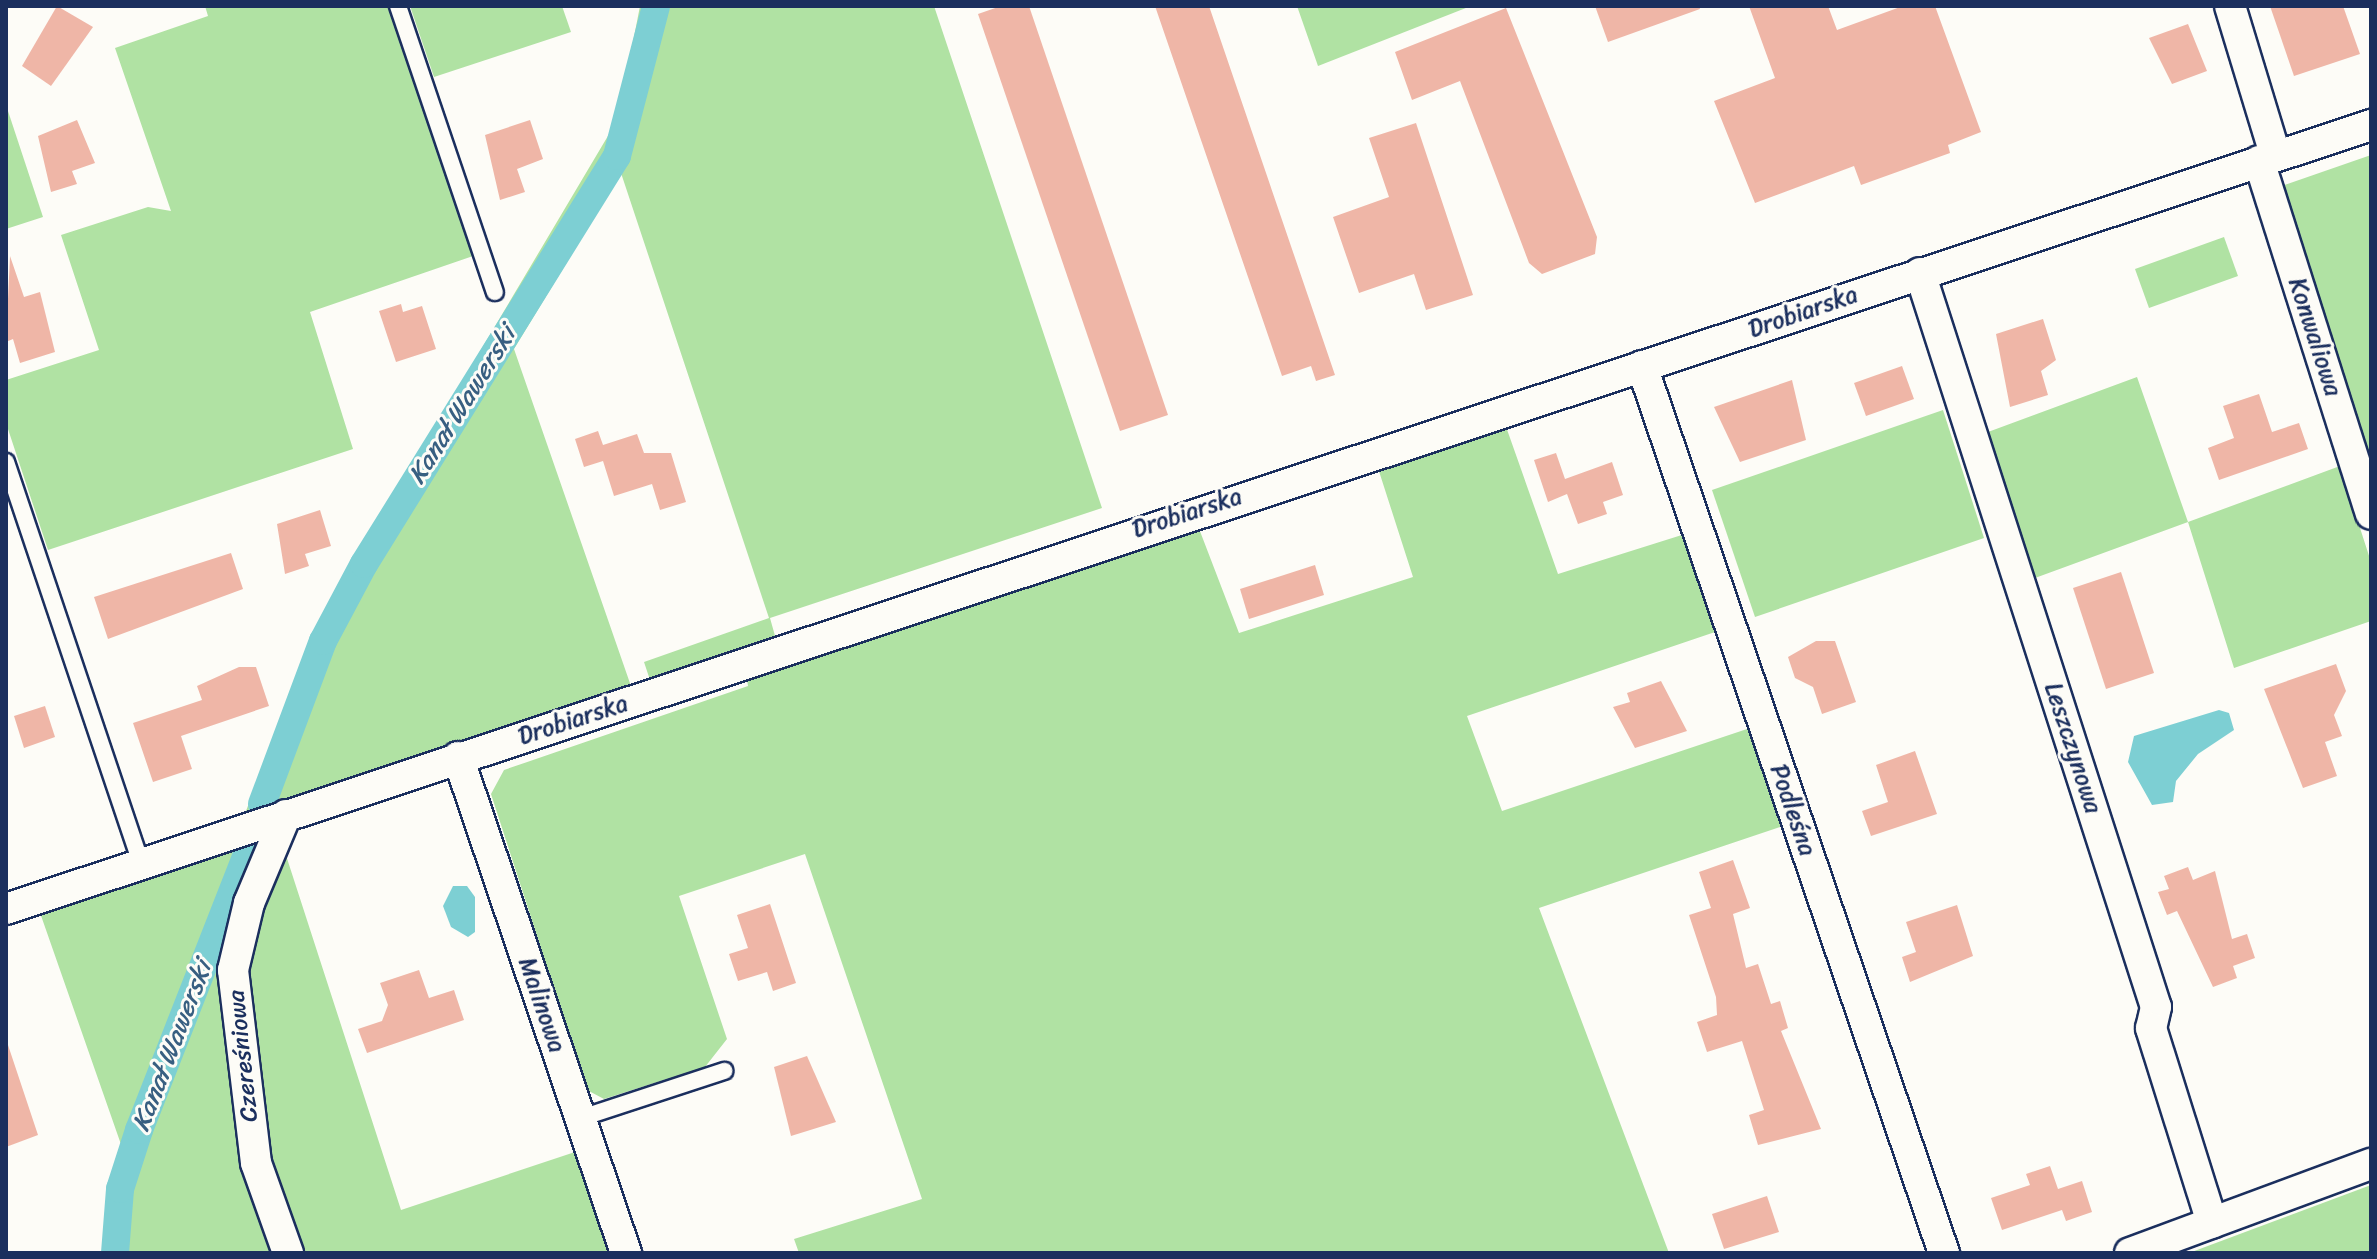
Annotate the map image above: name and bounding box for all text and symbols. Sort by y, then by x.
street label: Konwaliowa [2282,274,2348,400]
street label: Drobiarska [1745,280,1861,344]
water label: Kanał Wawerski [402,321,522,489]
street label: Drobiarska [1129,482,1245,544]
street label: Leszczynowa [2038,679,2108,817]
street label: Drobiarska [515,689,631,751]
street label: Podleśna [1764,761,1822,859]
street label: Malinowa [512,954,572,1056]
water label: Kanał Wawerski [126,957,218,1135]
street label: Czereśniowa [222,989,264,1123]

